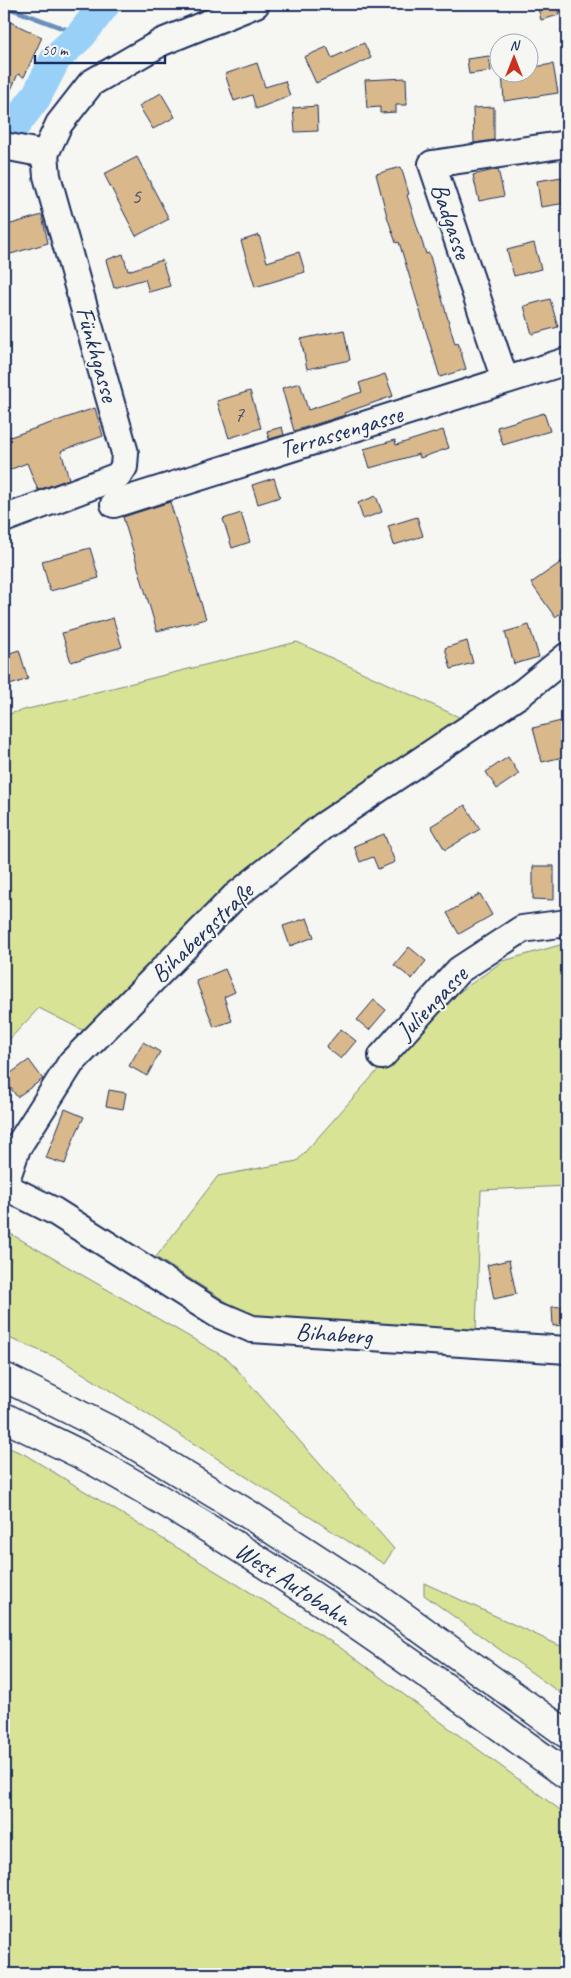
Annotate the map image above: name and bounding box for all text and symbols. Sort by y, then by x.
scale bar [35,32,165,64]
north arrow [488,32,538,82]
text: N [510,37,521,54]
text: 50 m [42,41,69,60]
street label: Badgasse [423,179,479,265]
house number: 5 [131,182,142,210]
street label: Fünkhgasse [68,303,126,407]
street label: Terrassengasse [276,398,408,466]
house number: 7 [234,400,245,428]
street label: Bihabergstraße [144,875,262,990]
street label: Juliengasse [389,958,476,1047]
street label: Bihaberg [295,1315,374,1353]
street label: West Autobahn [229,1535,359,1634]

